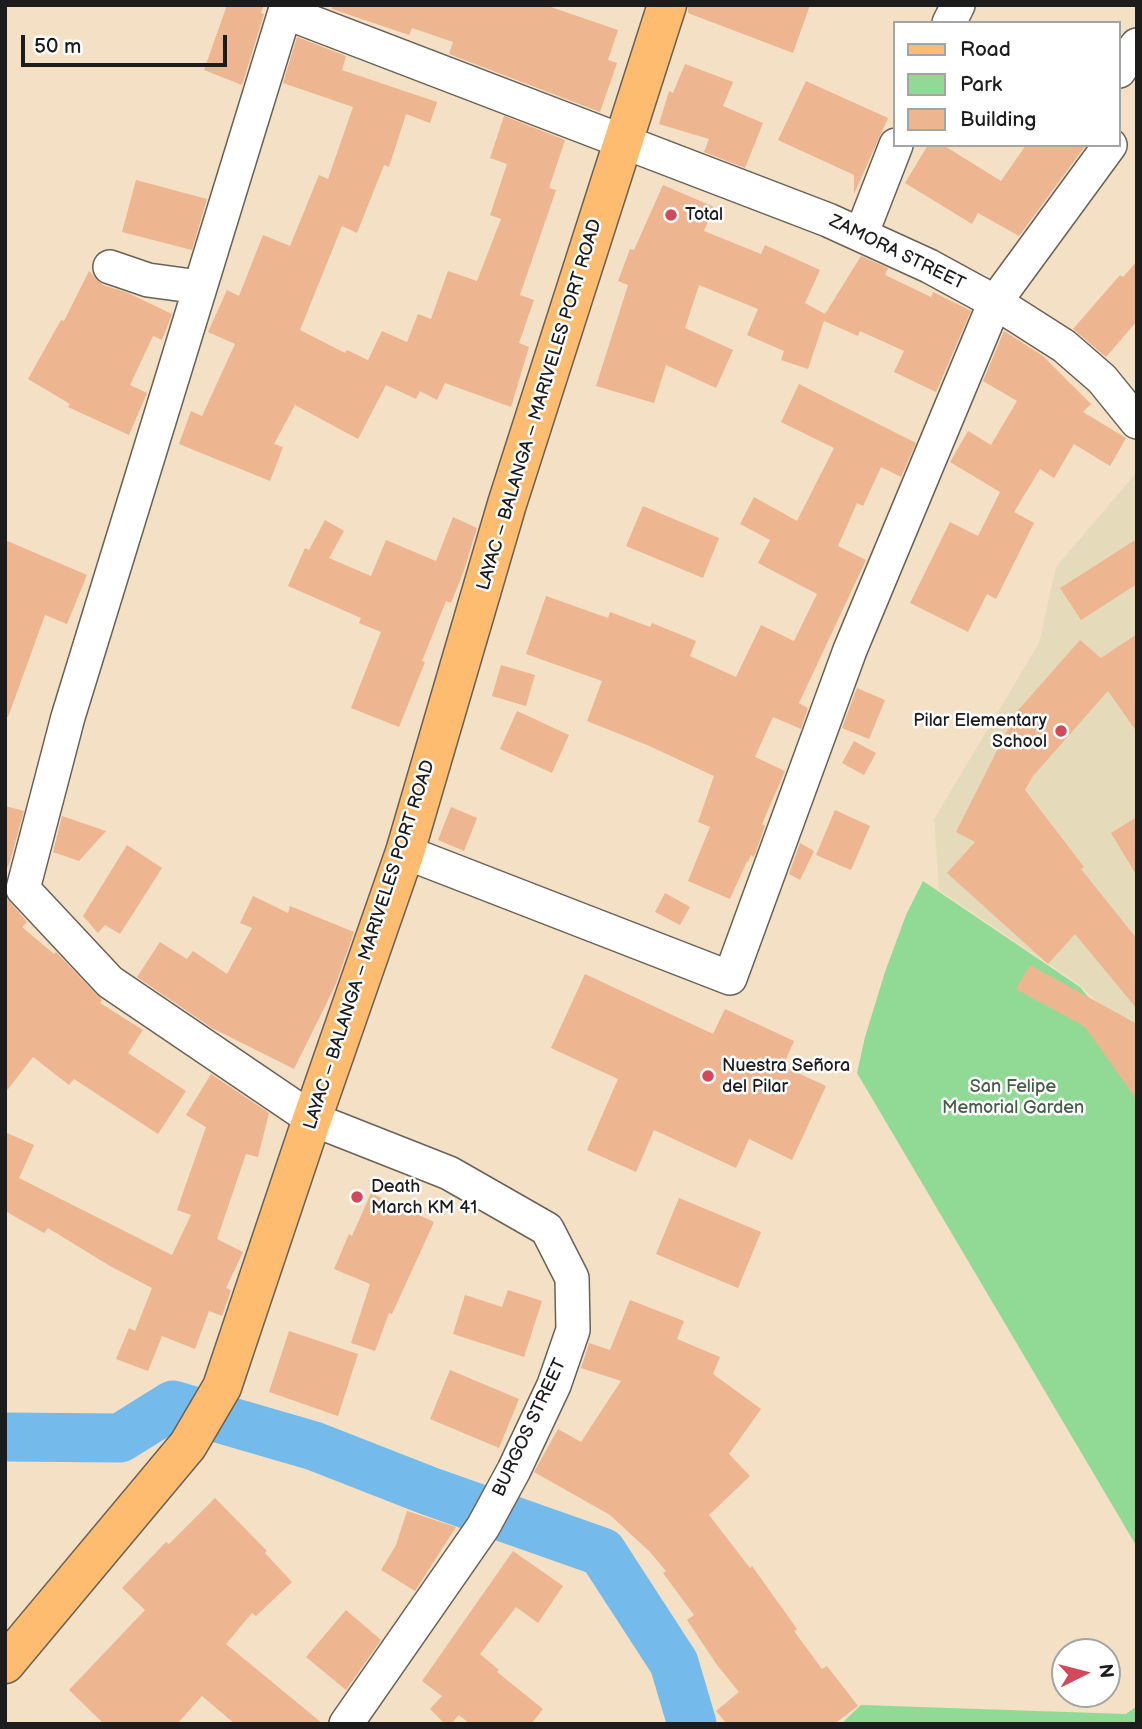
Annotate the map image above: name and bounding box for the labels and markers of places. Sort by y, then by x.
place label: Total [685,204,723,226]
marker: Total [663,207,679,223]
place label: Pilar Elementary School [913,710,1047,752]
marker: Pilar Elementary School [1053,723,1069,739]
place label: Nuestra Señora del Pilar [722,1055,850,1098]
marker: Nuestra Señora del Pilar [700,1068,716,1084]
place label: Death March KM 41 [371,1176,477,1218]
marker: Death March KM 41 [349,1189,365,1205]

